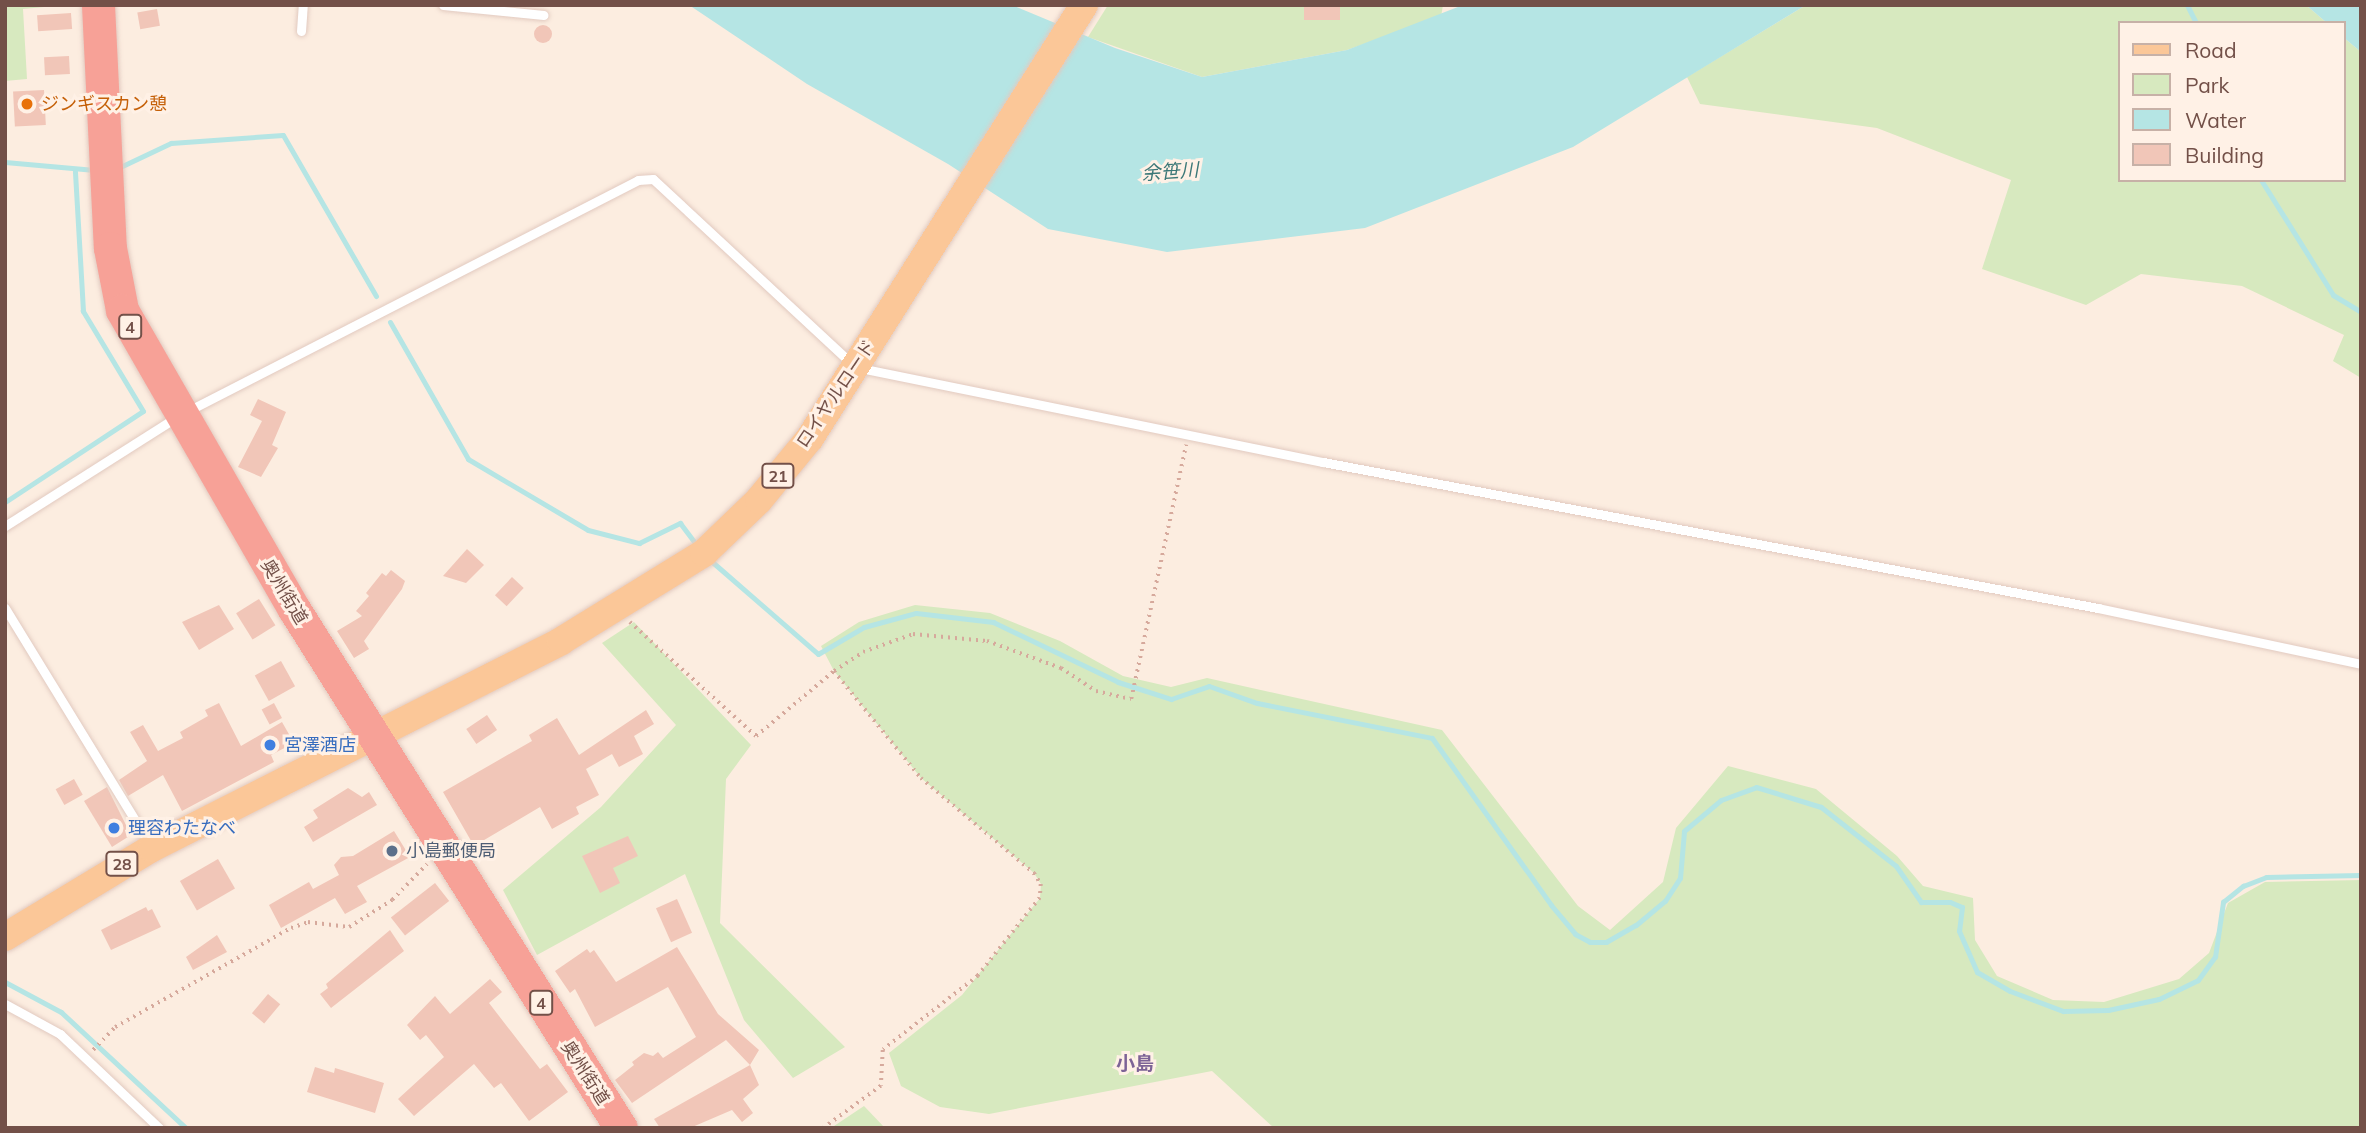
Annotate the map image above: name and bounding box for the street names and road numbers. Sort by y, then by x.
road number: 4 [118,314,142,340]
street label: ロイヤルロード [792,336,880,452]
road number: 21 [760,463,796,489]
street label: 奥州街道 [256,556,312,628]
road number: 28 [104,852,140,876]
road number: 4 [529,990,553,1015]
street label: 奥州街道 [556,1037,614,1109]

